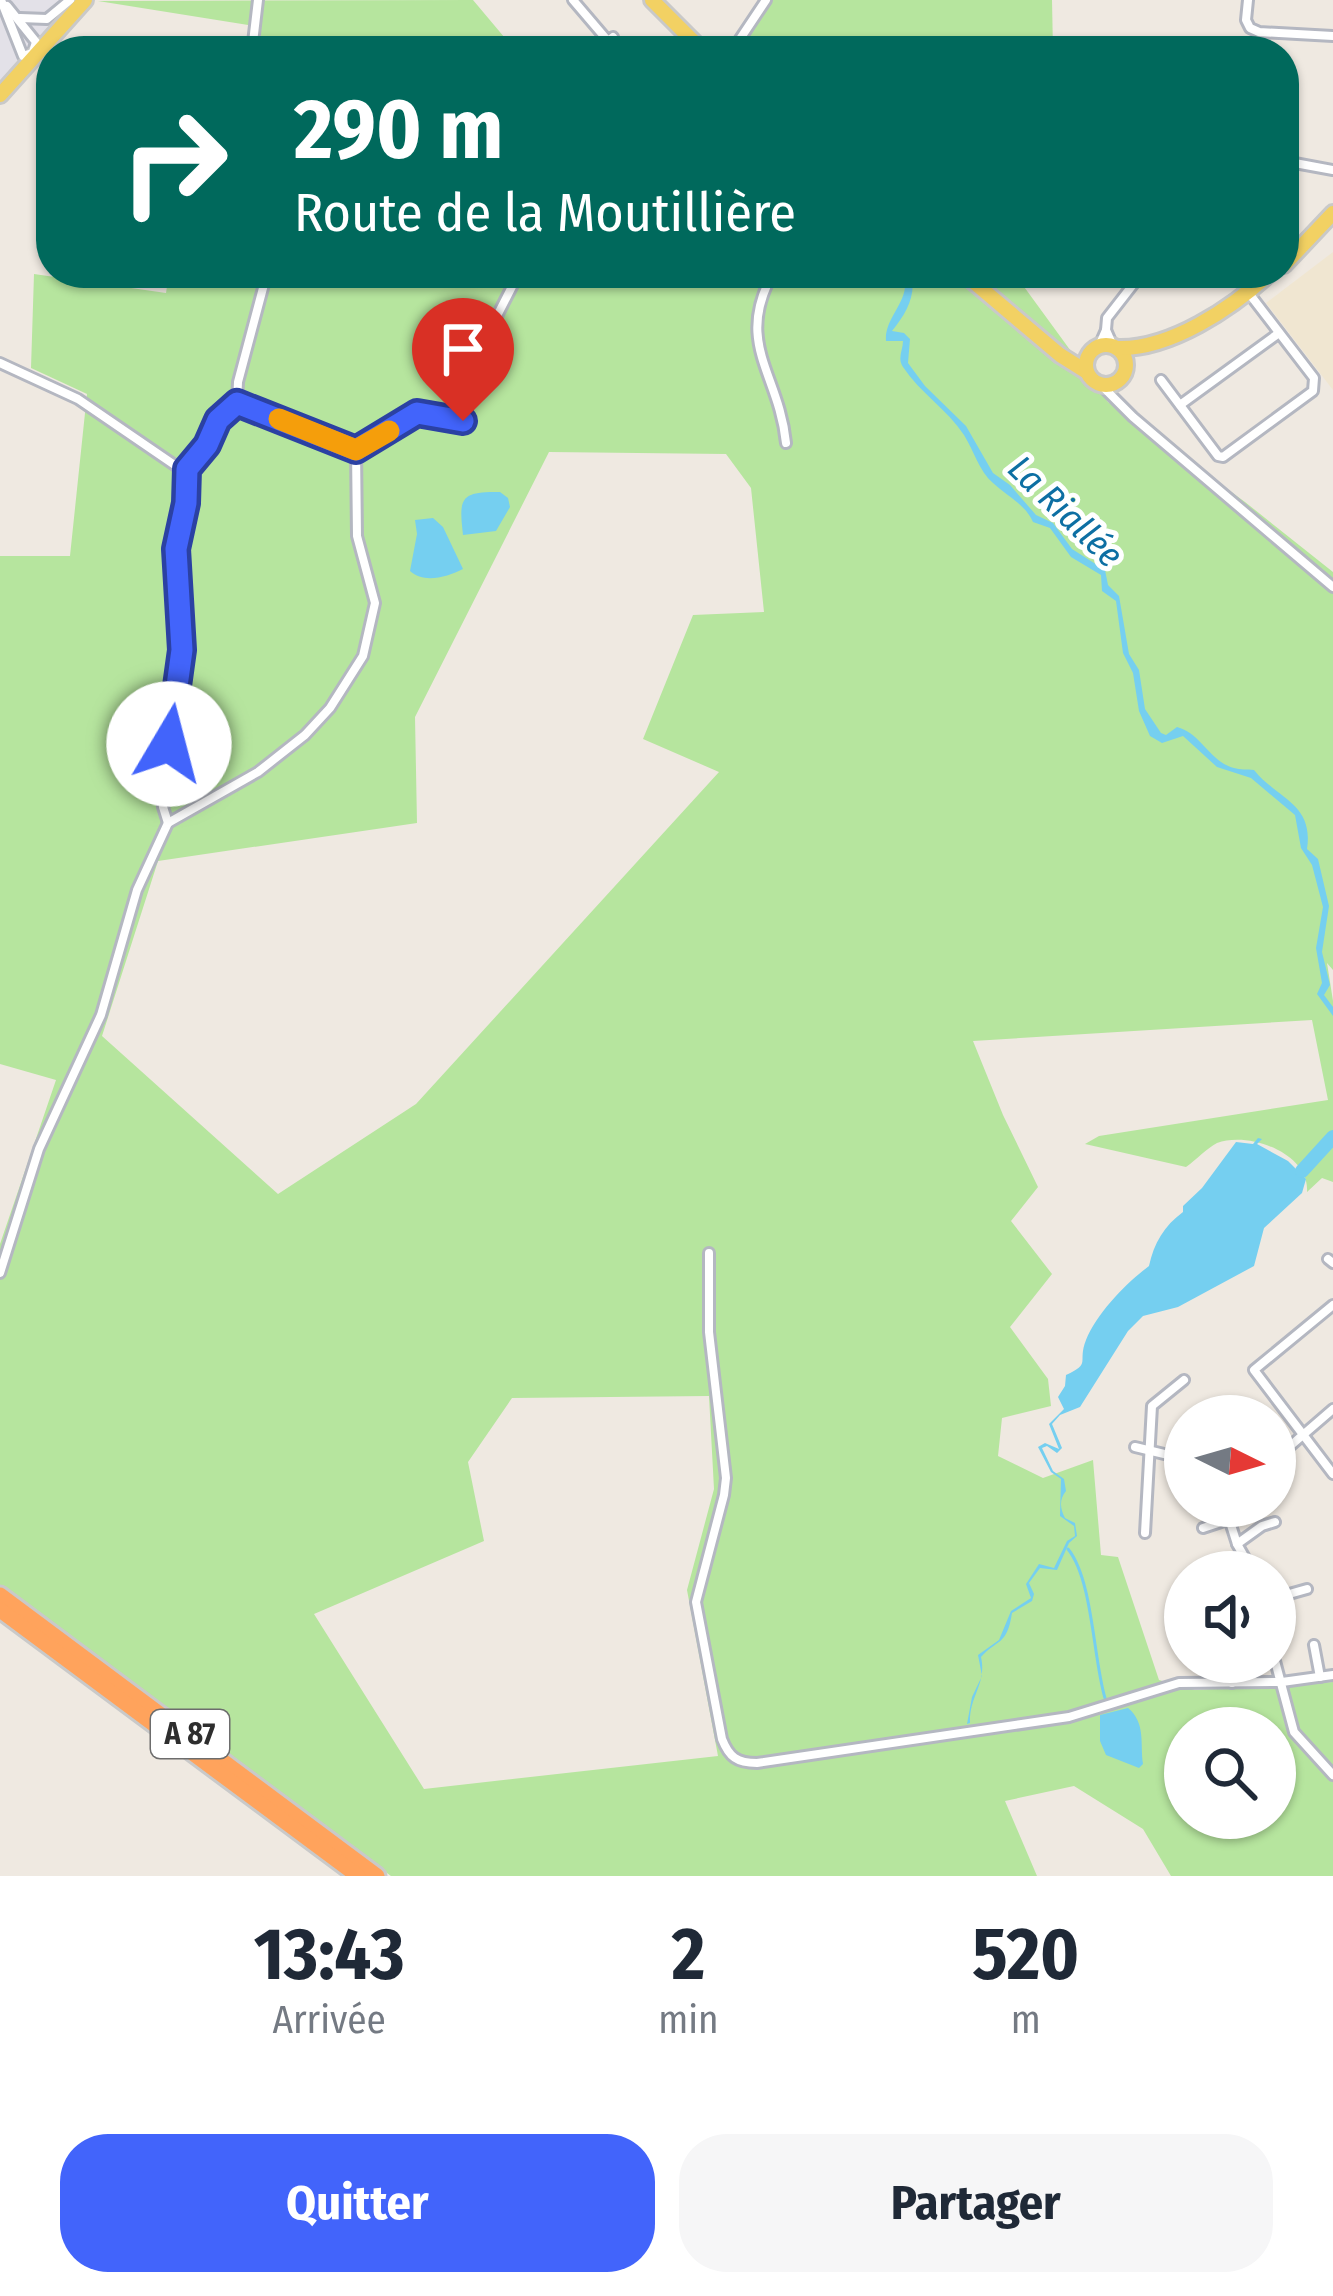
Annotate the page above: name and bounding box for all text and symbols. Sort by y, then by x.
text: 290 m [294,79,503,180]
icon: right [96,84,252,240]
text: Route de la Moutillière [294,181,796,245]
pin [412,298,514,421]
icon: arrive [430,316,496,382]
water label: La Riallée [999,447,1132,577]
position arrow [106,681,232,807]
north arrow [1164,1395,1296,1527]
map controls [1164,1395,1296,1839]
button: sound [1164,1551,1296,1683]
button: search [1164,1707,1296,1839]
road number: A 87 [151,1710,229,1758]
text: 13:43 [254,1912,405,1998]
text: 2 [672,1912,705,1998]
text: 520 [972,1912,1079,1998]
text: Arrivée [272,1997,386,2043]
text: min [658,1997,719,2043]
text: m [1011,1997,1041,2043]
button: Quitter [60,2134,655,2272]
button: Partager [679,2134,1273,2272]

